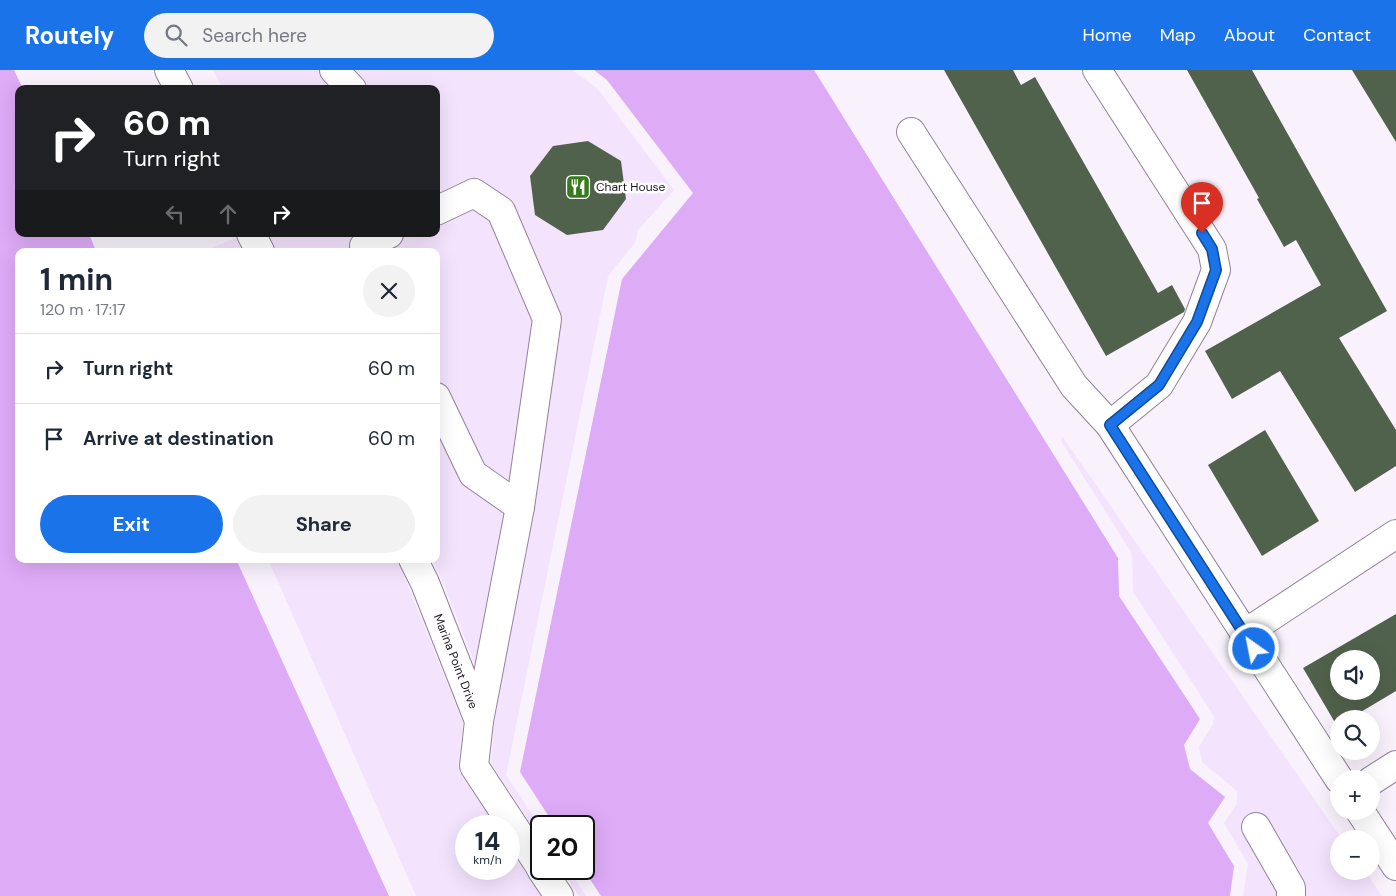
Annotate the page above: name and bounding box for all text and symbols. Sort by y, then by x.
search box [144,13,494,58]
text: Routely [25,20,114,51]
icon: search [162,21,190,49]
text: Search here [202,23,307,48]
text: Home [1082,23,1132,47]
text: Map [1160,23,1196,47]
text: About [1224,23,1275,47]
text: Contact [1303,23,1371,47]
text: 60 m [123,100,211,146]
icon: right [40,105,105,170]
text: Turn right [123,144,220,173]
restaurant icon: Chart House [565,174,591,200]
place label: Chart House [596,179,666,195]
pin [1181,182,1223,233]
icon: arrive [1188,189,1216,217]
icon: left [161,200,189,228]
icon: ahead [214,200,242,228]
icon: right [267,200,295,228]
text: 1 min [40,260,113,299]
button: close [363,265,415,317]
text: 120 m · 17:17 [40,299,126,320]
icon: right [40,355,68,383]
text: Turn right [83,356,173,381]
text: 60 m [368,356,415,381]
icon: arrive [40,425,68,453]
text: Arrive at destination [83,426,274,451]
text: 60 m [368,426,415,451]
button: Exit [40,495,223,553]
button: Share [233,495,415,553]
street label: Marina Point Drive [430,612,481,711]
position arrow [1227,622,1279,674]
map controls [1330,650,1380,880]
button: sound [1330,650,1380,700]
button: search [1330,710,1380,760]
button: + [1330,770,1380,820]
speed limit sign: 20 [530,815,595,880]
text: 14 [475,825,500,858]
button: − [1330,830,1380,880]
text: km/h [473,852,502,868]

